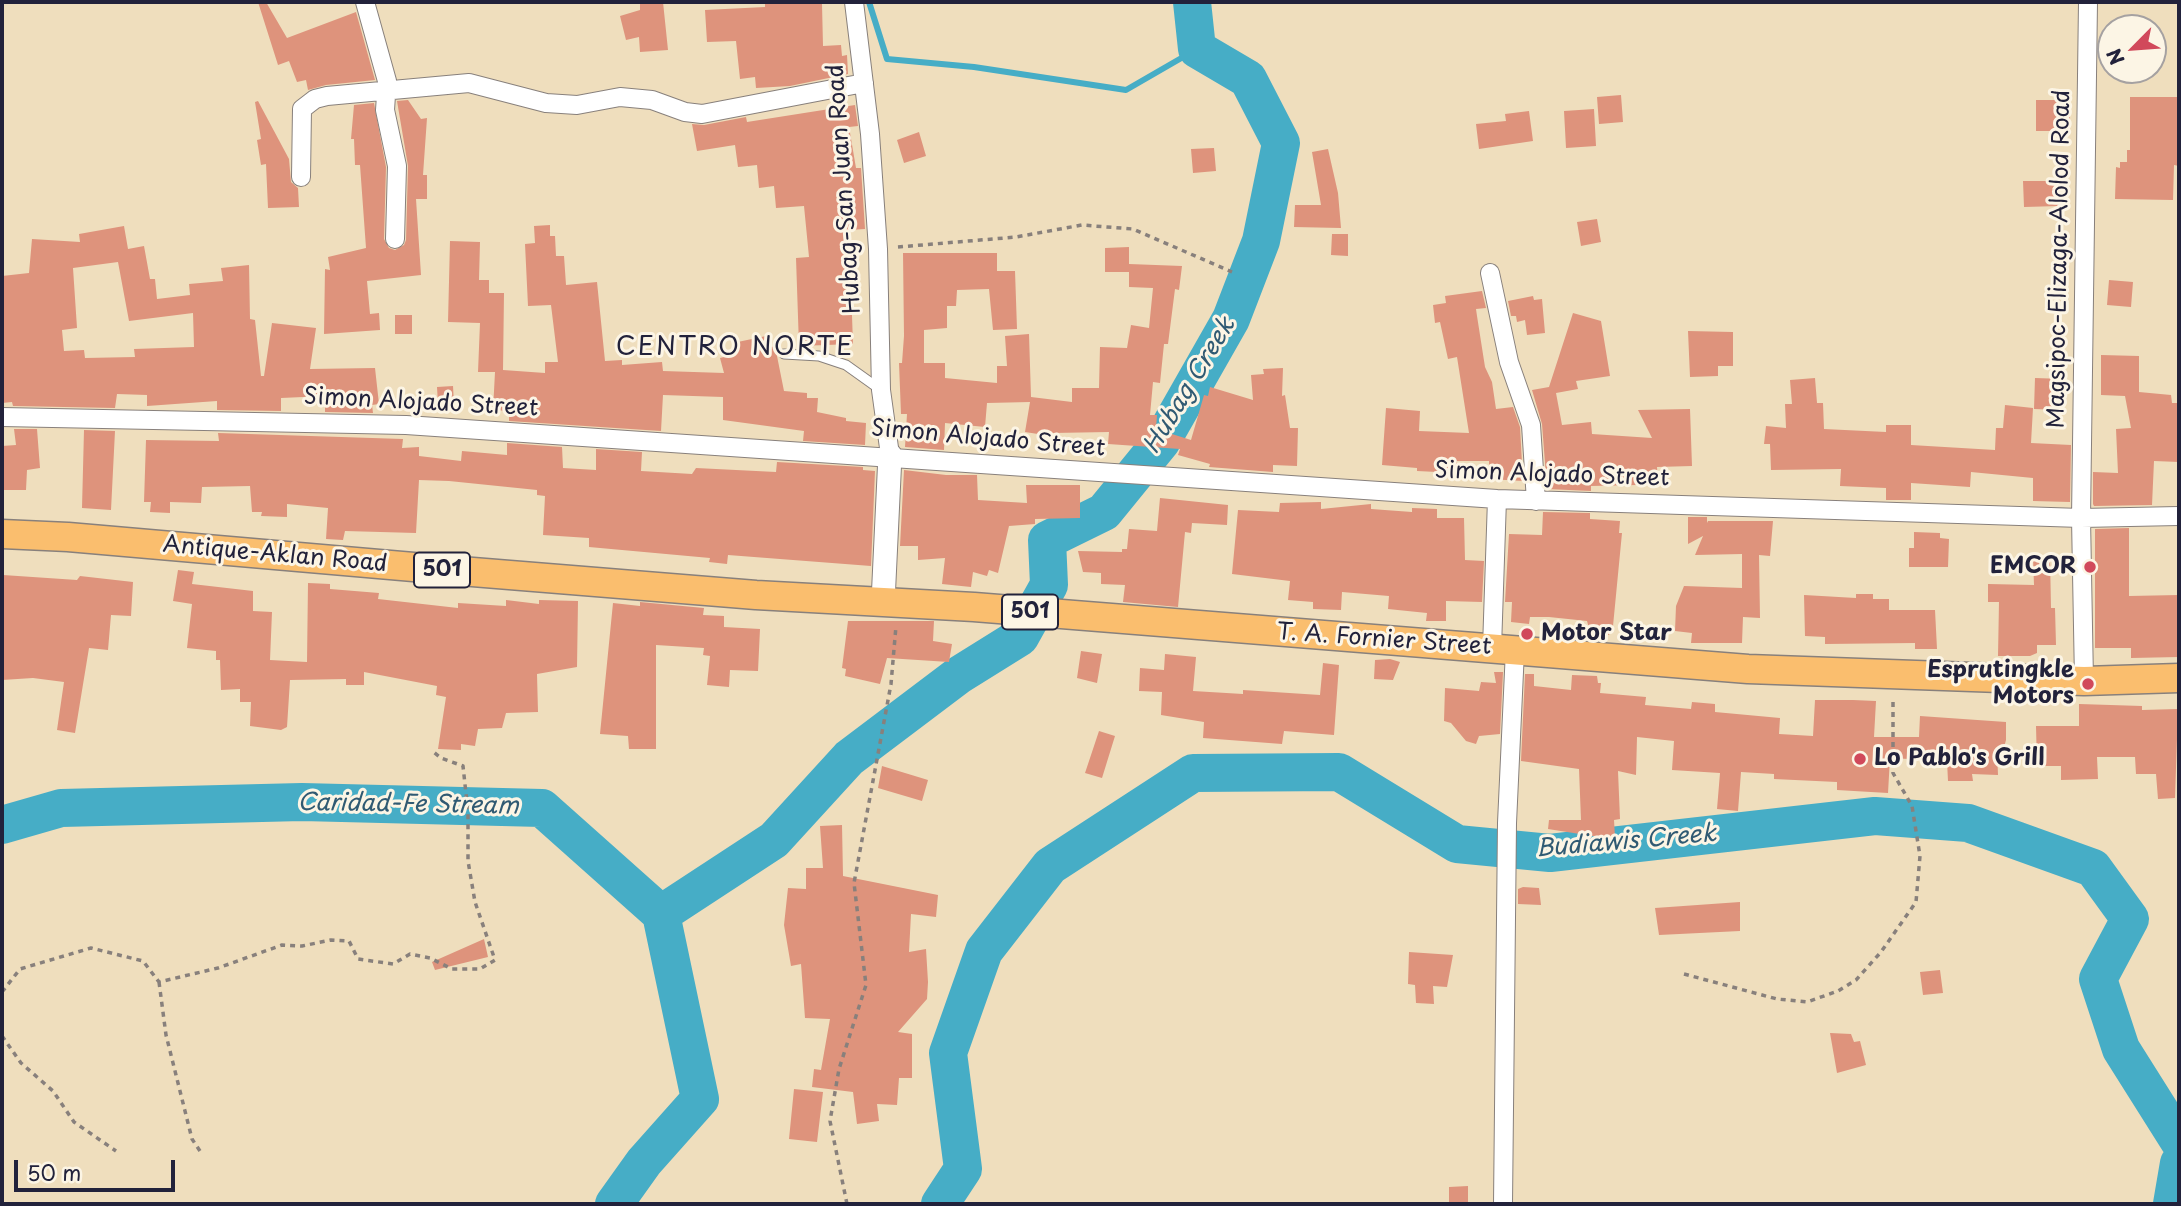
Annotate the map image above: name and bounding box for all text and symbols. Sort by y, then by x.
north arrow [2097,14,2167,84]
text: N [2099,44,2131,70]
street label: Hubag-San Juan Road [822,63,868,315]
street label: Magsipoc-Elizaga-Alolod Road [2043,89,2077,429]
water label: Hubag Creek [1138,313,1242,459]
district label: CENTRO NORTE [617,332,853,364]
street label: Simon Alojado Street [303,383,539,423]
street label: Simon Alojado Street [870,415,1106,463]
street label: Simon Alojado Street [1434,457,1670,493]
street label: Antique-Aklan Road [162,531,388,579]
road number: 501 [414,552,470,588]
place label: EMCOR [1990,553,2076,581]
marker: EMCOR [2082,559,2098,575]
road number: 501 [1002,594,1058,630]
street label: T. A. Fornier Street [1276,619,1492,661]
place label: Motor Star [1541,620,1672,648]
marker: Motor Star [1519,626,1535,642]
place label: Esprutingkle Motors [1927,657,2074,711]
marker: Esprutingkle Motors [2080,676,2096,692]
place label: Lo Pablo's Grill [1874,745,2045,773]
marker: Lo Pablo's Grill [1852,751,1868,767]
water label: Caridad-Fe Stream [297,789,519,821]
water label: Budiawis Creek [1535,820,1717,864]
scale bar [18,1146,178,1190]
text: 50 m [27,1156,81,1188]

